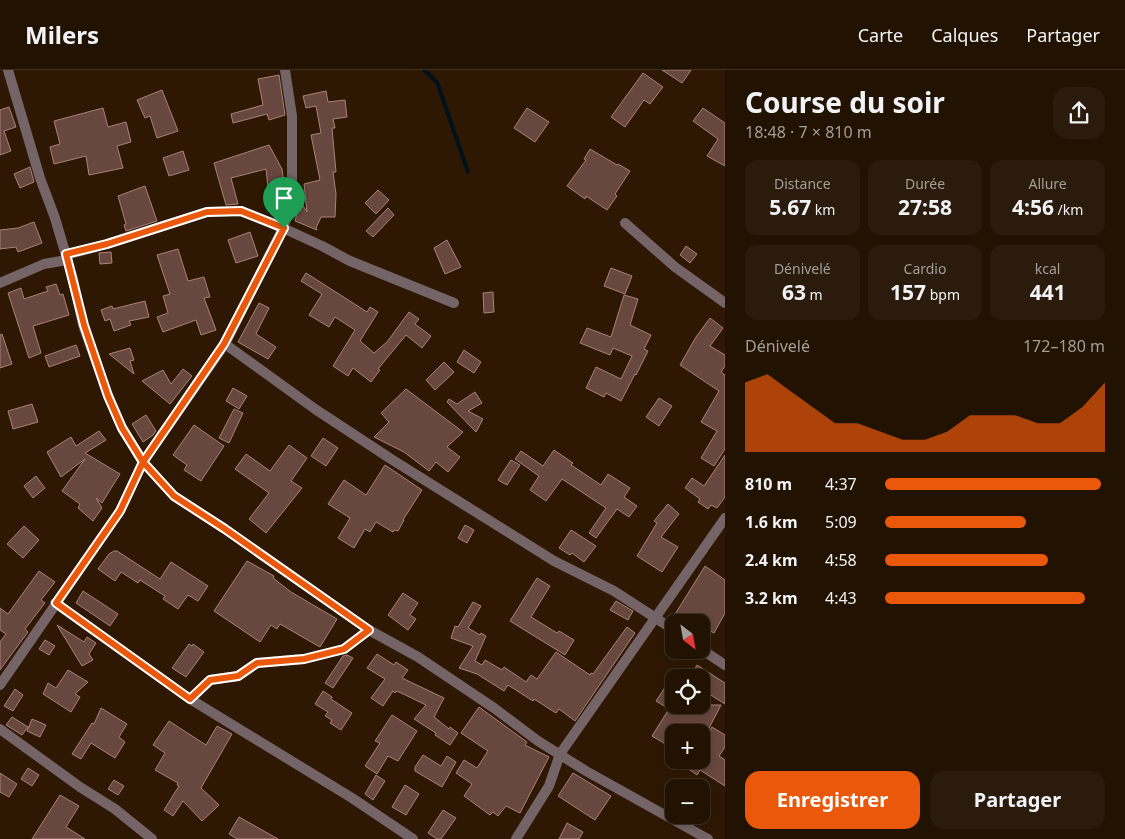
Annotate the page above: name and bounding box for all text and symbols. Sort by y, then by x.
text: Milers [25,18,99,51]
text: Carte [858,23,903,47]
text: Calques [931,23,998,47]
text: Partager [1026,23,1100,47]
text: Course du soir [745,83,945,121]
button: share [1053,87,1105,139]
text: 18:48 · 7 × 810 m [745,121,872,143]
text: Distance [774,174,831,193]
text: Durée [905,174,945,193]
text: Allure [1029,174,1067,193]
pin [263,177,305,228]
icon: arrive [270,184,298,212]
text: 5.67 [769,193,811,221]
text: 27:58 [898,193,952,221]
text: 4:56 [1012,193,1054,221]
text: km [811,200,835,219]
text: /km [1054,200,1083,219]
text: Dénivelé [774,259,831,278]
text: Cardio [904,259,946,278]
text: kcal [1035,259,1060,278]
text: 63 [782,278,806,306]
text: 157 [890,278,926,306]
text: 441 [1030,278,1066,306]
text: m [806,285,823,304]
text: bpm [926,285,960,304]
text: Dénivelé [745,335,810,357]
text: 172–180 m [1023,335,1105,357]
text: 810 m [745,473,792,495]
text: 4:37 [825,473,857,495]
text: 1.6 km [745,511,797,533]
text: 5:09 [825,511,857,533]
text: 2.4 km [745,549,797,571]
text: 4:58 [825,549,857,571]
text: 3.2 km [745,587,797,609]
text: 4:43 [825,587,857,609]
north arrow [665,614,710,659]
map controls [665,614,710,824]
button: locate [665,669,710,714]
button: + [665,724,710,769]
button: Enregistrer [745,771,920,829]
button: Partager [930,771,1105,829]
button: − [665,779,710,824]

